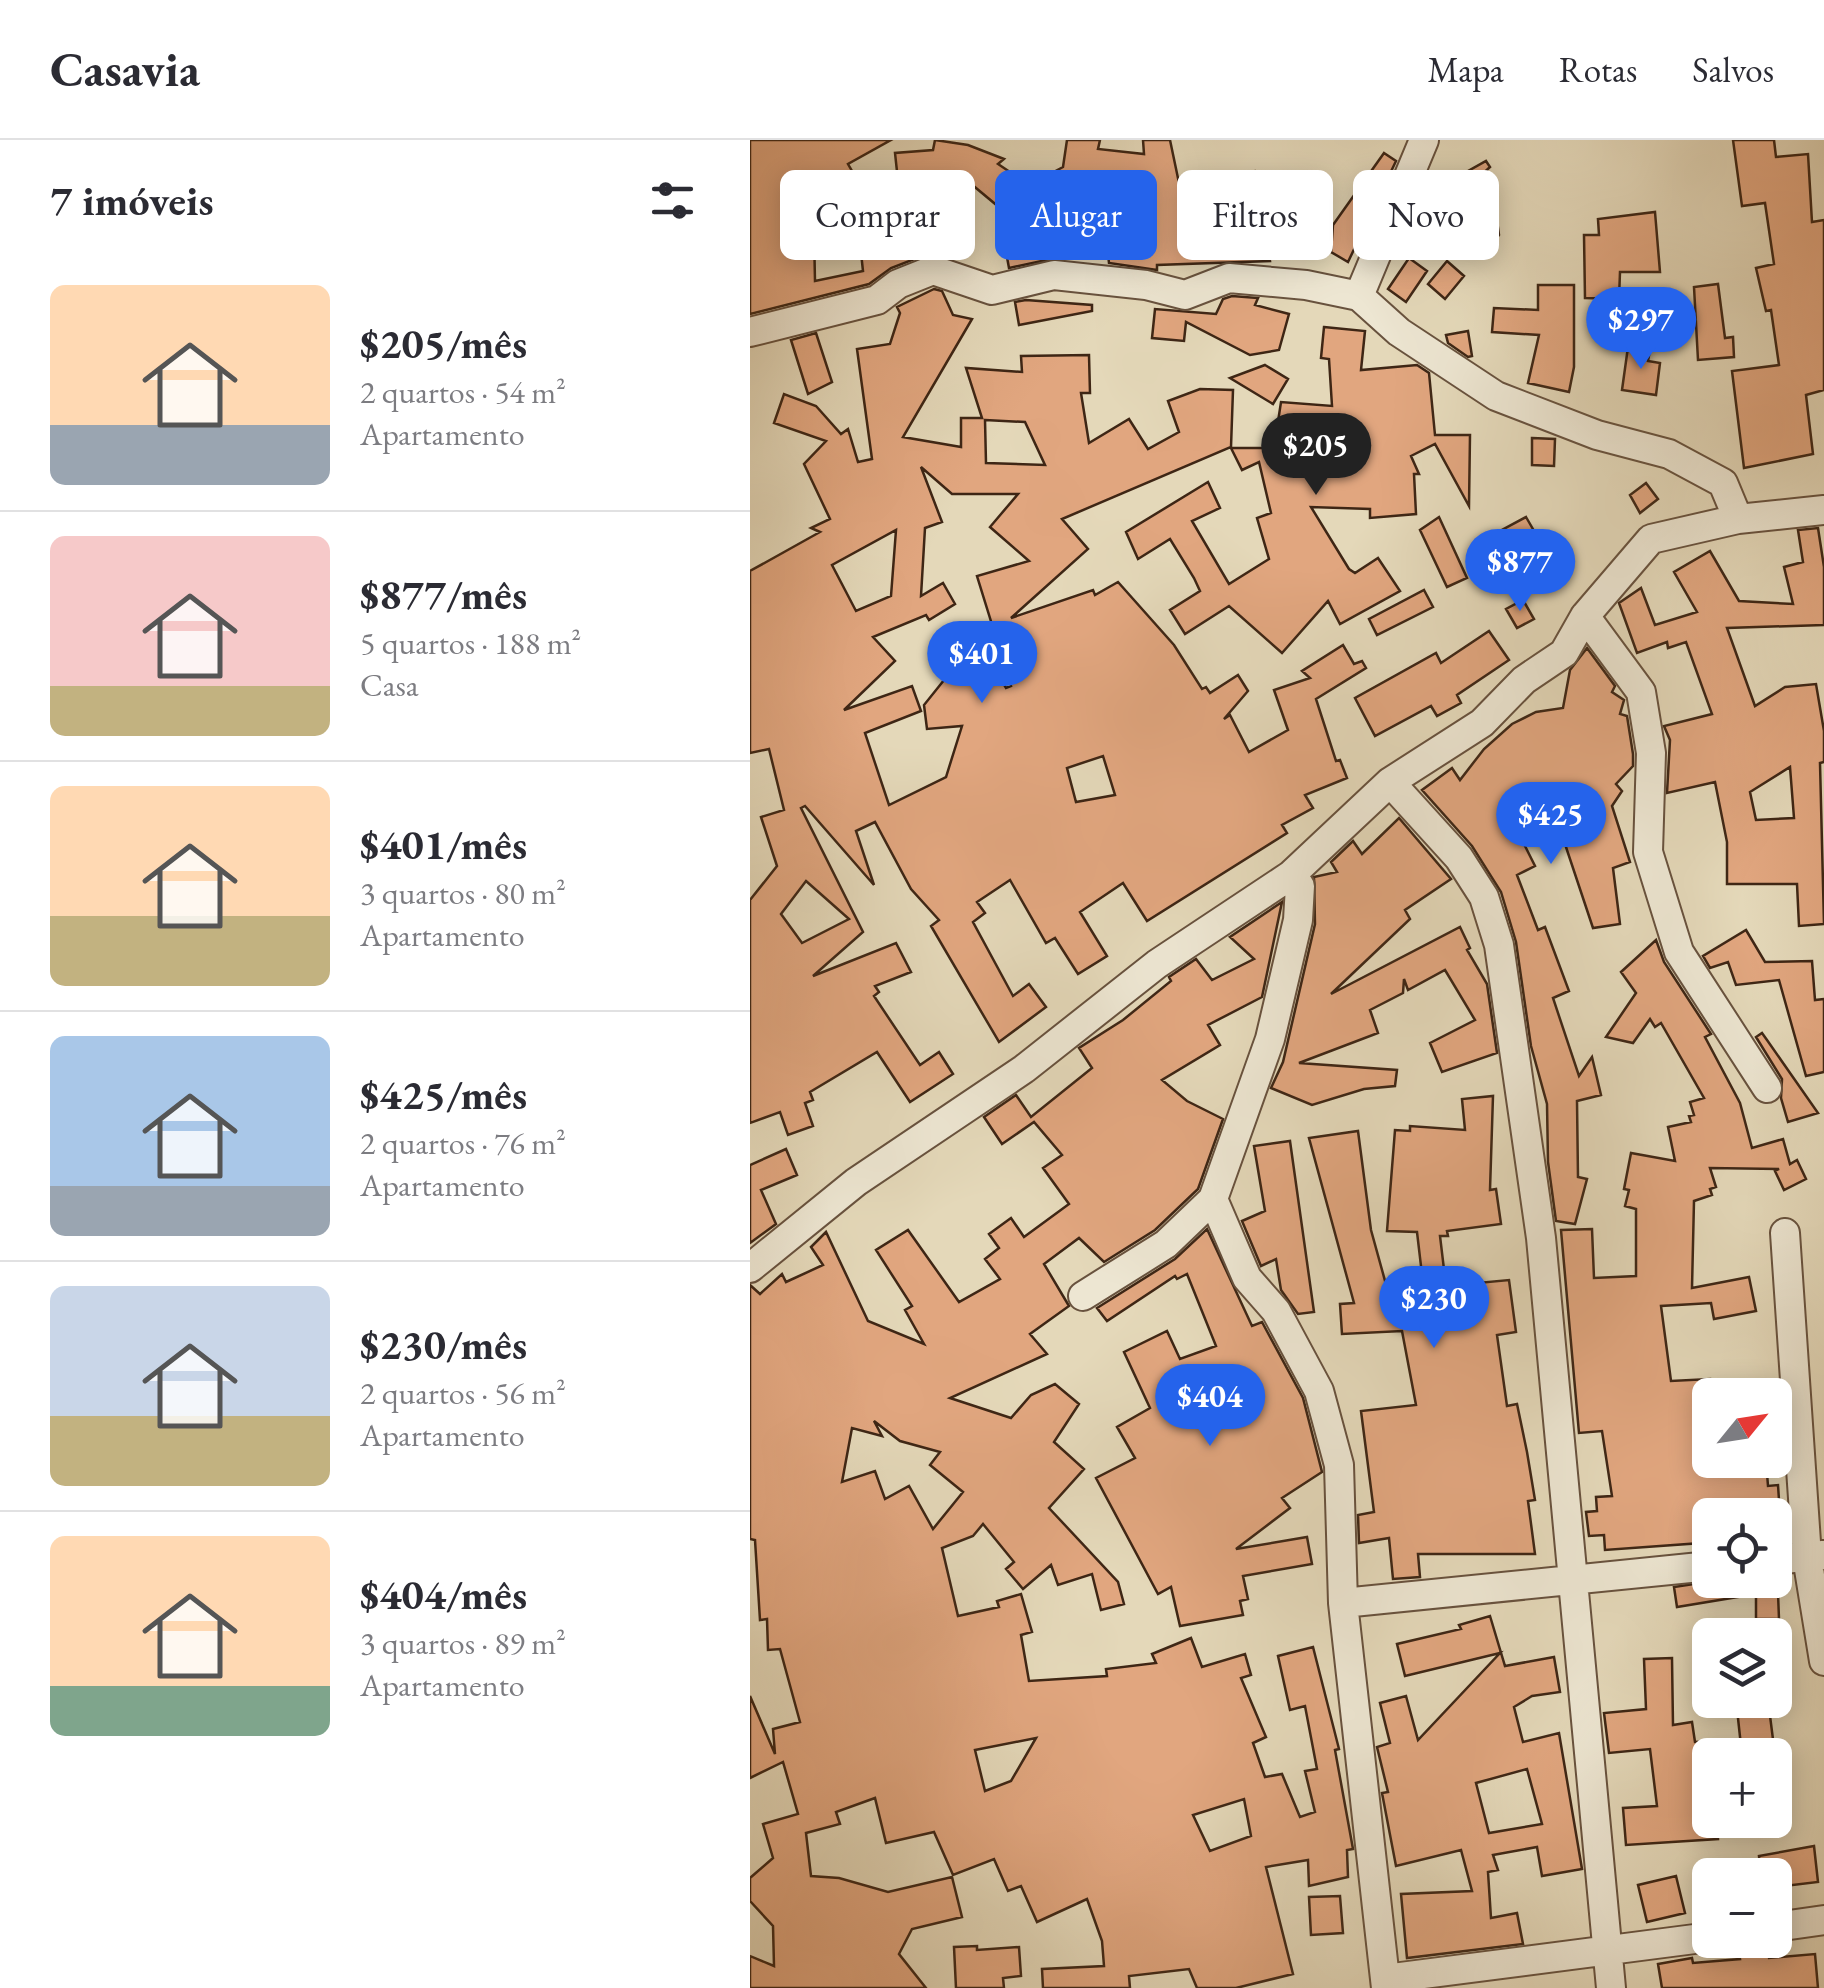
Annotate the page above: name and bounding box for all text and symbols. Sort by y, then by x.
text: Casavia [50,38,200,100]
text: Mapa [1427,47,1504,92]
text: Rotas [1559,47,1637,92]
text: Salvos [1692,47,1774,92]
chip: Comprar [780,170,975,260]
chip: Alugar [995,170,1157,260]
chip: Filtros [1177,170,1333,260]
chip: Novo [1353,170,1499,260]
text: 7 imóveis [50,173,214,228]
icon: filters [645,173,700,228]
pin: $297 [1582,287,1700,372]
text: $297 [1608,298,1674,340]
text: $205/mês [360,316,527,371]
icon: home [130,325,250,445]
text: 2 quartos · 54 m² [360,371,566,413]
text: Apartamento [360,413,525,455]
pin: $205 [1257,413,1375,498]
text: $205 [1283,424,1349,466]
pin: $877 [1461,529,1579,614]
text: $877 [1487,540,1553,582]
text: $877/mês [360,567,527,622]
icon: home [130,576,250,696]
pin: $401 [923,621,1041,706]
text: 5 quartos · 188 m² [360,622,581,664]
text: $401 [949,632,1015,674]
text: Casa [360,664,419,706]
pin: $425 [1492,782,1610,867]
text: $425 [1518,793,1584,835]
text: $401/mês [360,817,527,872]
icon: home [130,826,250,946]
text: 3 quartos · 80 m² [360,872,566,914]
text: Apartamento [360,914,525,956]
text: $425/mês [360,1067,527,1122]
icon: home [130,1076,250,1196]
text: 2 quartos · 76 m² [360,1122,566,1164]
text: Apartamento [360,1164,525,1206]
pin: $230 [1375,1266,1493,1351]
text: $230 [1401,1277,1467,1319]
text: $230/mês [360,1317,527,1372]
icon: home [130,1326,250,1446]
pin: $404 [1151,1364,1269,1449]
text: 2 quartos · 56 m² [360,1372,566,1414]
text: $404 [1177,1375,1243,1417]
north arrow [1692,1378,1792,1478]
map controls [1692,1378,1792,1958]
text: Apartamento [360,1414,525,1456]
button: locate [1692,1498,1792,1598]
text: $404/mês [360,1567,527,1622]
icon: home [130,1576,250,1696]
button: layers [1692,1618,1792,1718]
text: 3 quartos · 89 m² [360,1622,566,1664]
text: Apartamento [360,1664,525,1706]
button: + [1692,1738,1792,1838]
button: − [1692,1858,1792,1958]

